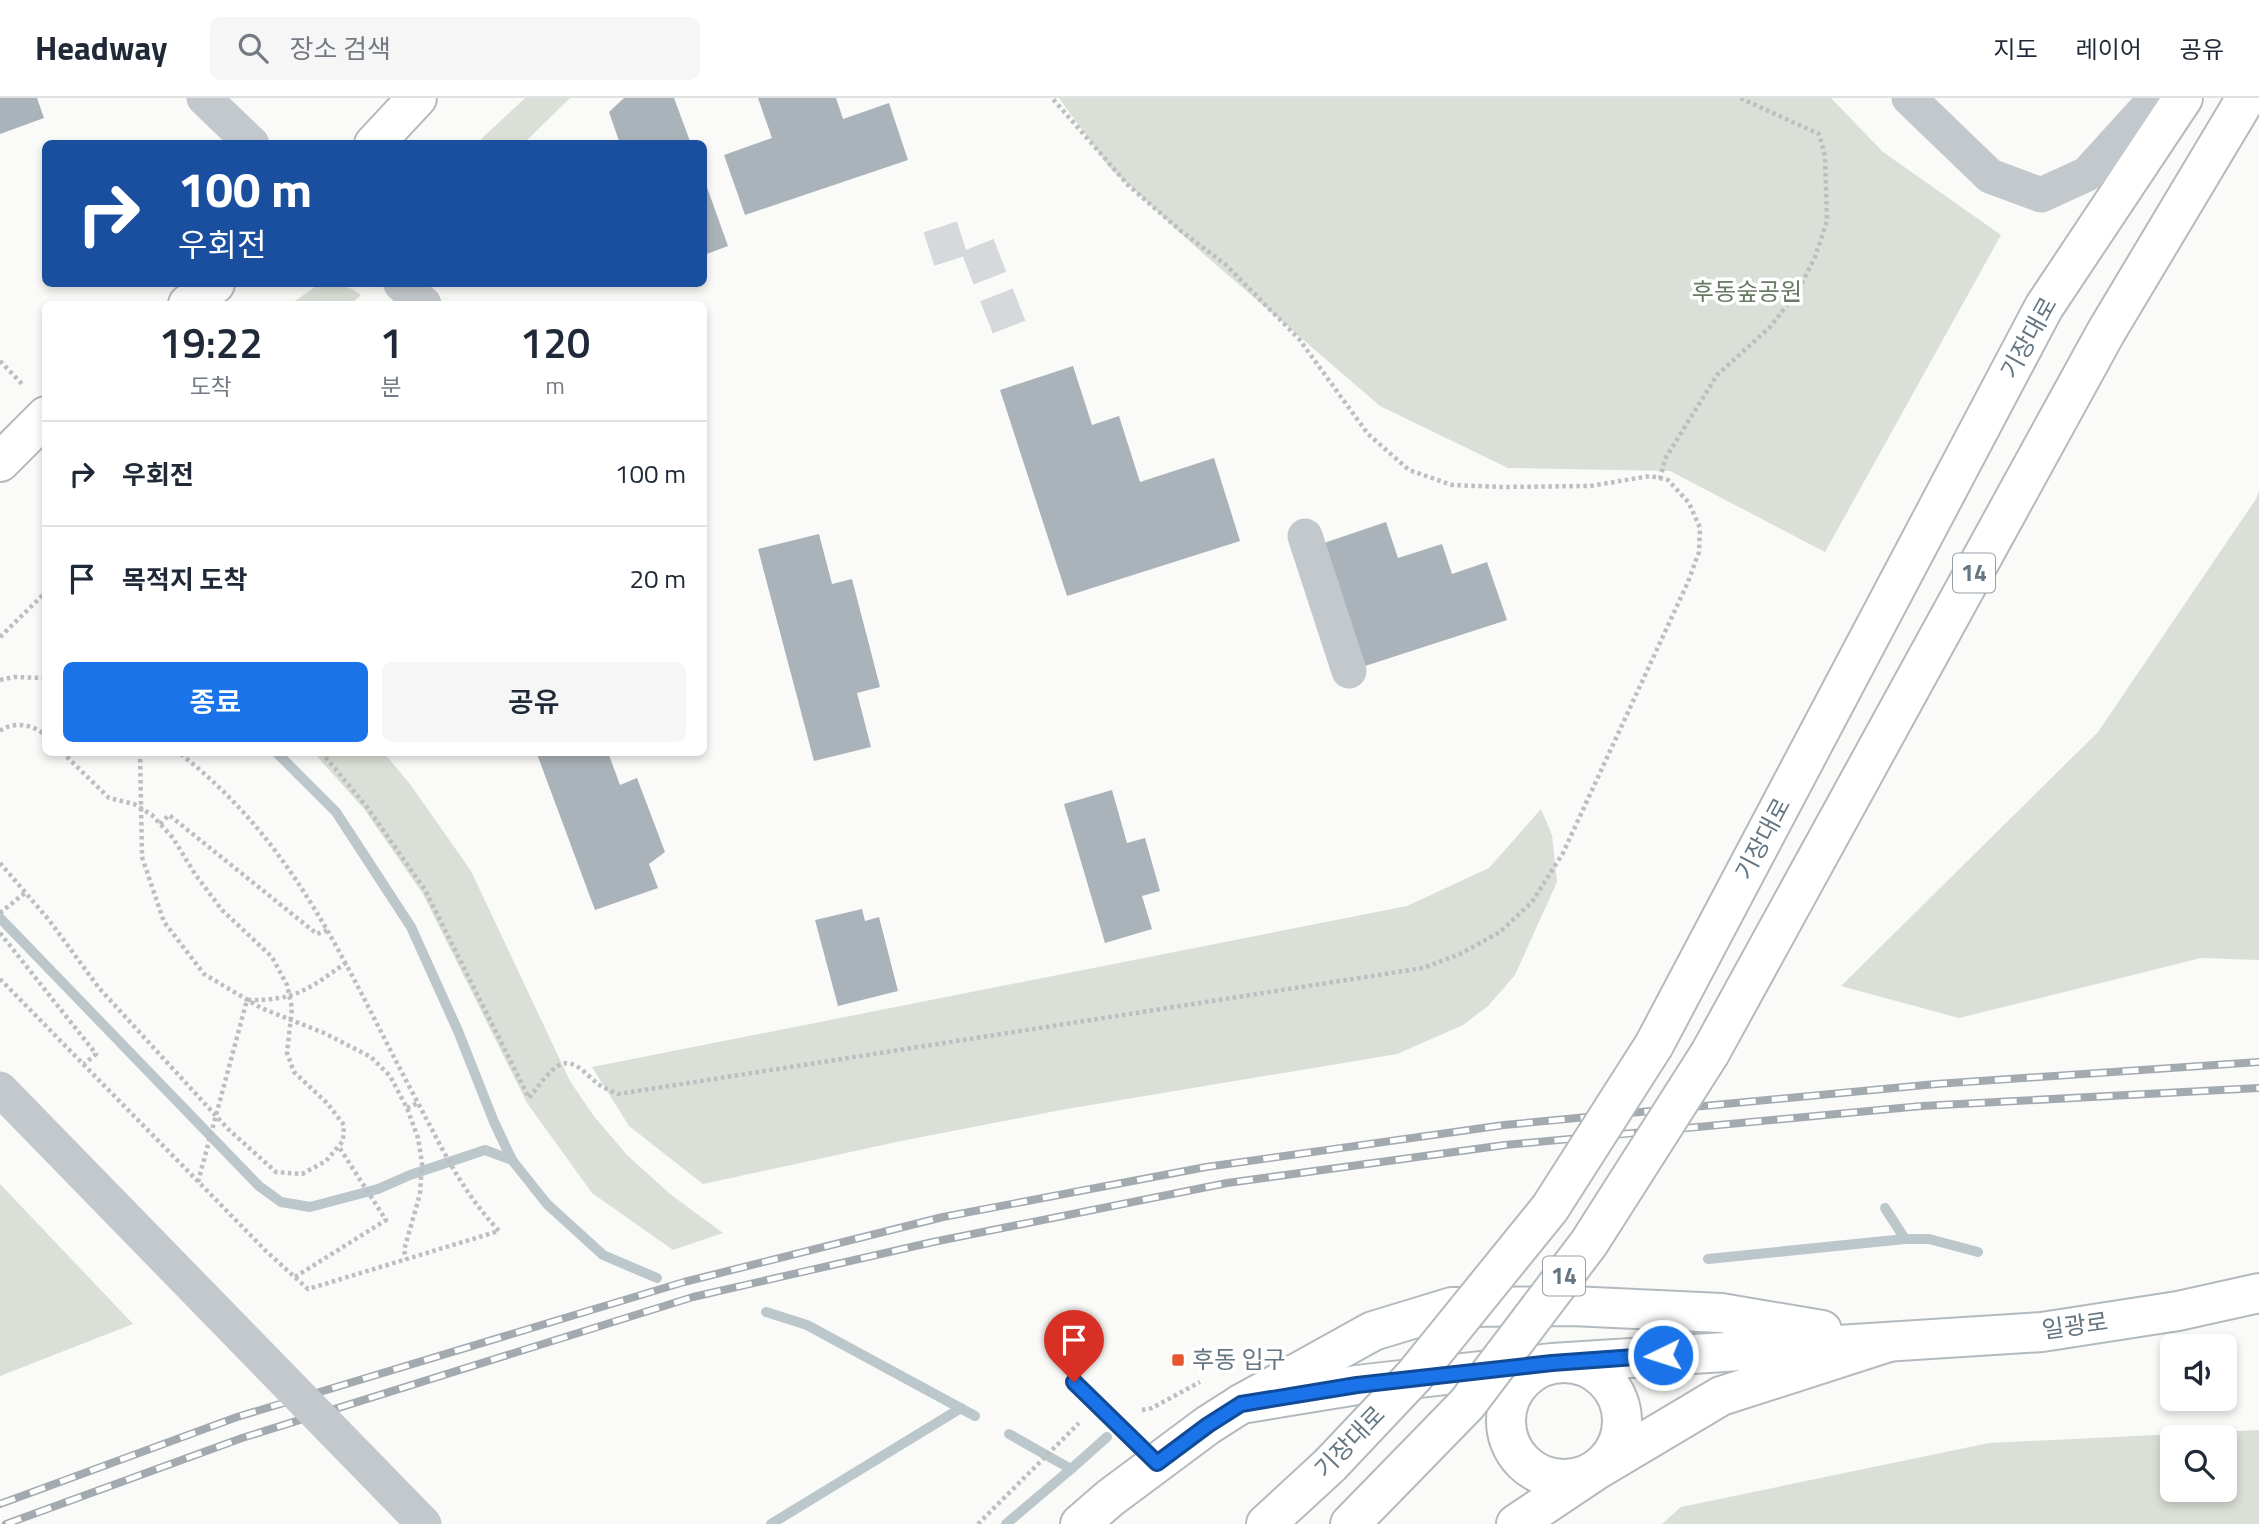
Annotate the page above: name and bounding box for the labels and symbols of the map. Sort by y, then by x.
park label: 후동숲공원 [1692,273,1802,309]
street label: 기장대로 [1991,290,2065,385]
road number: 14 [1953,554,1995,593]
street label: 기장대로 [1725,791,1799,886]
road number: 14 [1543,1256,1585,1296]
street label: 일광로 [2040,1303,2110,1347]
pin [1044,1310,1104,1382]
position arrow [1626,1318,1700,1392]
place label: 후동 입구 [1192,1341,1286,1377]
marker: 후동 입구 [1170,1352,1186,1368]
street label: 기장대로 [1306,1397,1393,1486]

